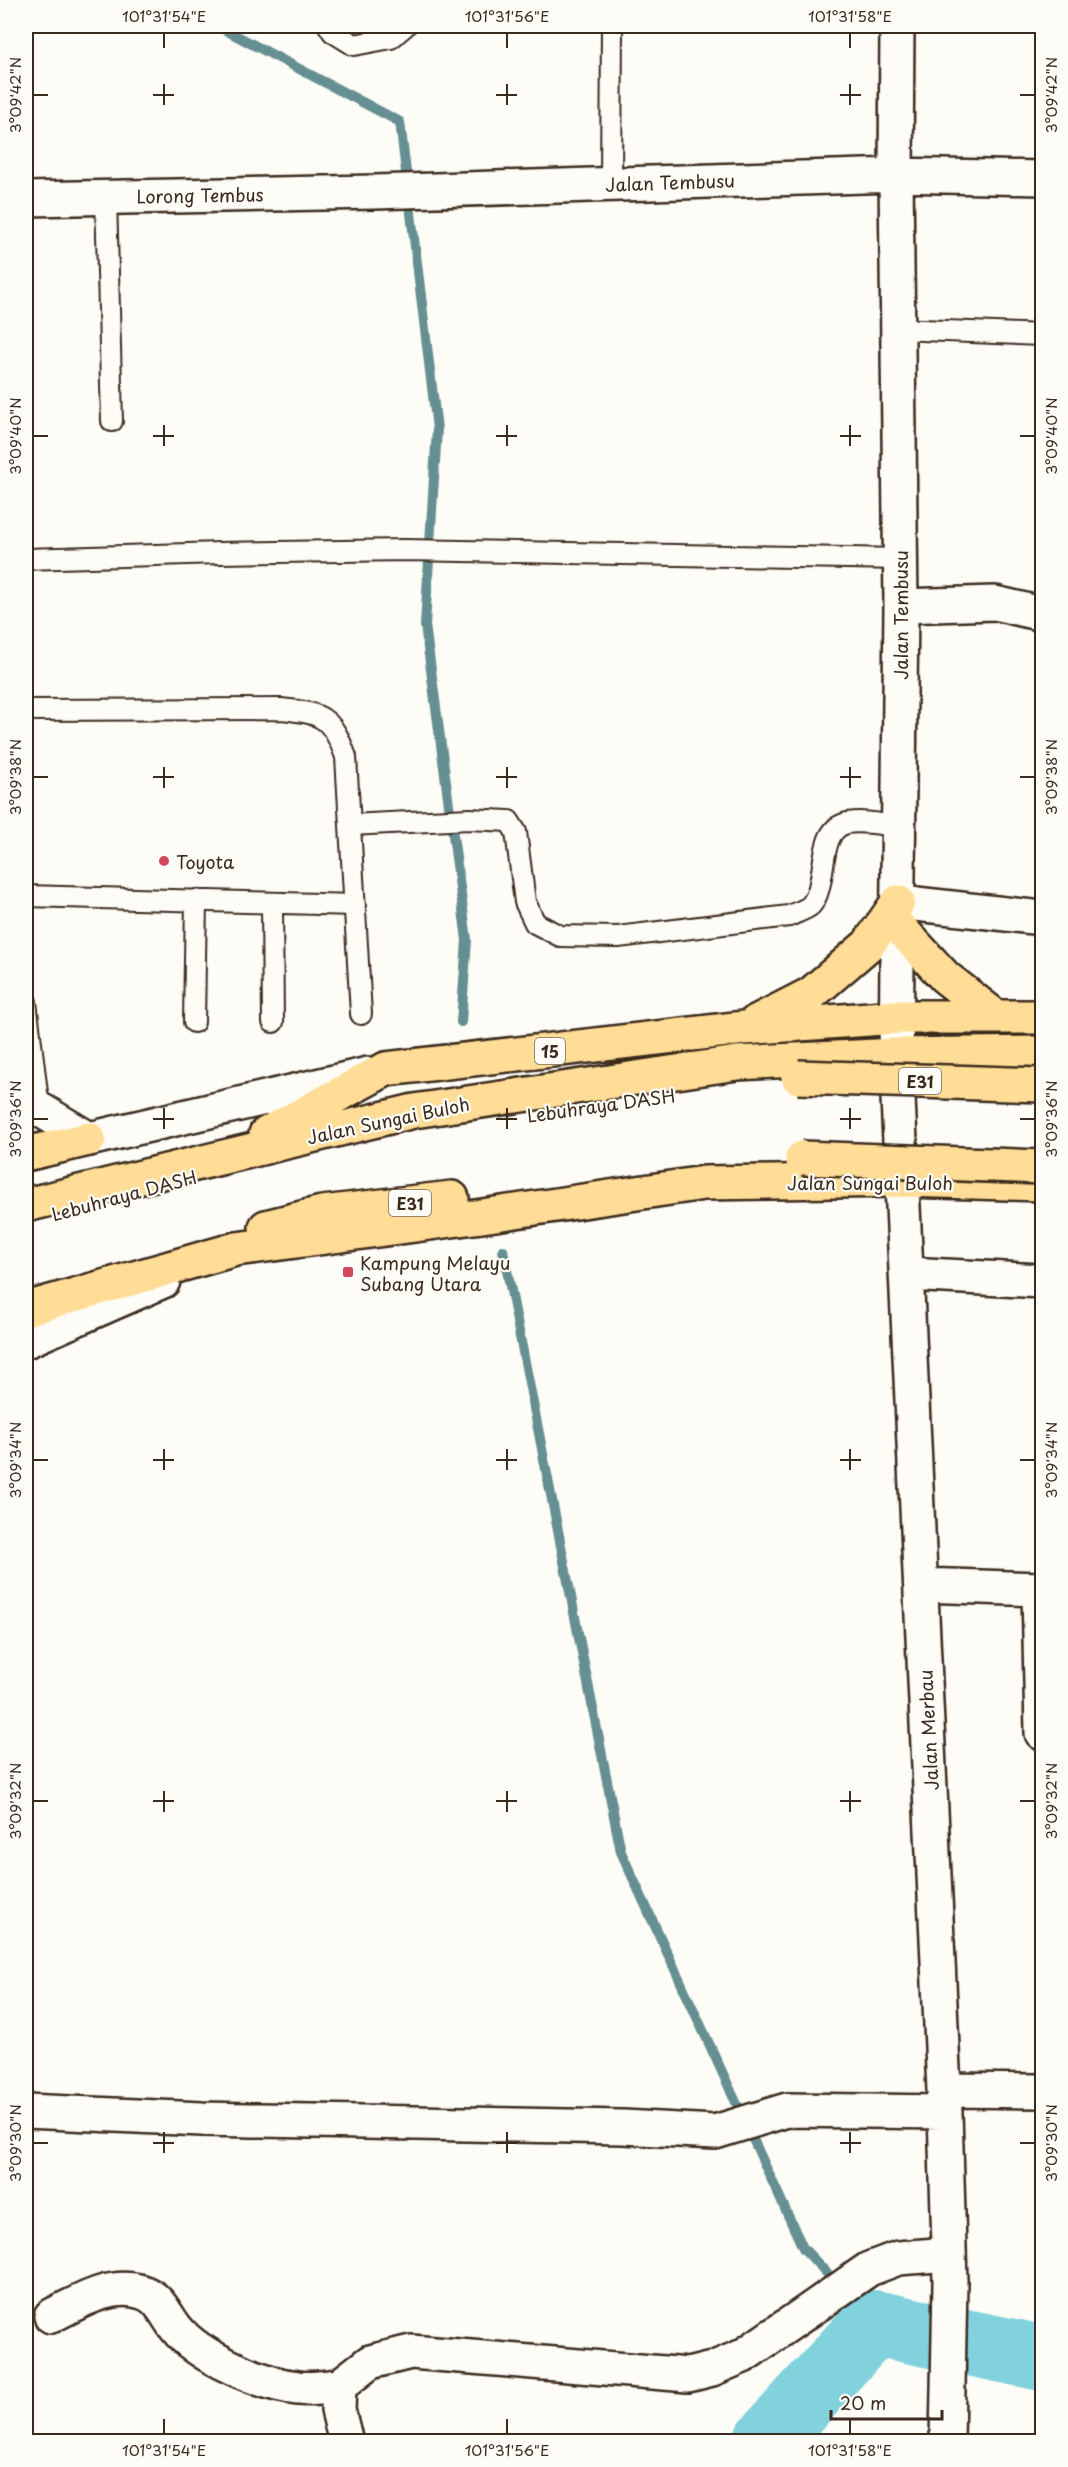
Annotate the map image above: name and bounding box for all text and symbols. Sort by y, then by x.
text: 101°31'54"E [122,4,206,27]
text: 101°31'56"E [465,4,549,27]
text: 101°31'58"E [808,4,892,27]
text: 3°09'42"N [3,57,26,133]
text: 3°09'42"N [1039,57,1062,133]
street label: Jalan Tembusu [605,166,735,198]
street label: Lorong Tembus [136,180,264,210]
text: 3°09'40"N [3,397,26,475]
text: 3°09'40"N [1039,397,1062,475]
street label: Jalan Tembusu [887,550,914,680]
text: 3°09'38"N [3,739,26,815]
text: 3°09'38"N [1039,739,1062,815]
place label: Toyota [176,848,235,875]
marker: Toyota [157,854,171,868]
road number: 15 [535,1038,565,1064]
road number: E31 [899,1068,941,1094]
text: 3°09'36"N [3,1080,26,1158]
text: 3°09'36"N [1039,1080,1062,1158]
street label: Lebuhraya DASH [525,1081,677,1129]
street label: Jalan Sungai Buloh [304,1090,472,1150]
street label: Lebuhraya DASH [48,1163,200,1227]
street label: Jalan Sungai Buloh [787,1169,953,1196]
road number: E31 [389,1190,431,1216]
place label: Kampung Melayu Subang Utara [360,1249,510,1297]
marker: Kampung Melayu Subang Utara [341,1265,355,1279]
text: 3°09'34"N [3,1422,26,1498]
text: 3°09'34"N [1039,1422,1062,1498]
street label: Jalan Merbau [911,1669,945,1791]
text: 3°09'32"N [3,1762,26,1840]
text: 3°09'32"N [1039,1762,1062,1840]
text: 3°09'30"N [3,2104,26,2182]
text: 3°09'30"N [1039,2104,1062,2182]
scale bar [831,2383,942,2421]
text: 20 m [840,2389,886,2416]
text: 101°31'54"E [122,2438,206,2461]
text: 101°31'56"E [465,2438,549,2461]
text: 101°31'58"E [808,2438,892,2461]

